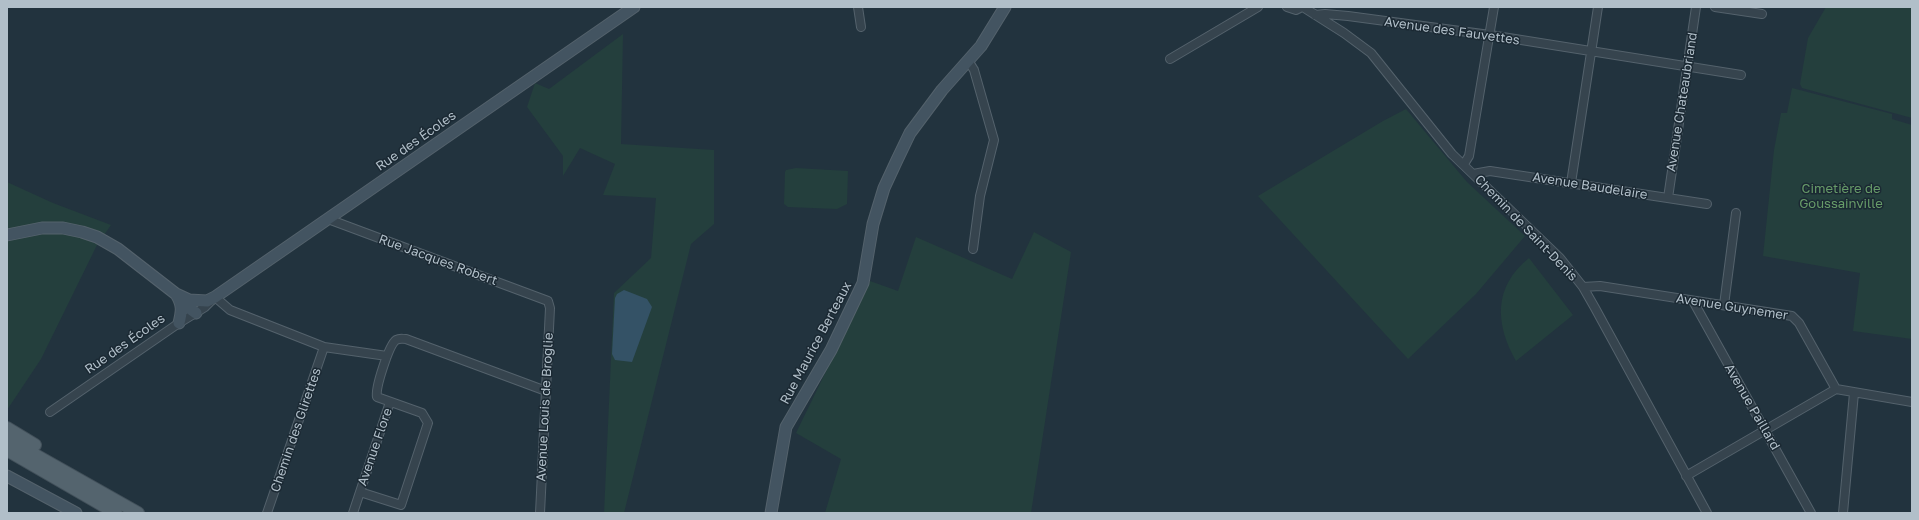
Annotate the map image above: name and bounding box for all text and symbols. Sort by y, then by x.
street label: Avenue des Fauvettes [1383,14,1521,48]
street label: Avenue Chateaubriand [1663,31,1701,173]
street label: Rue des Écoles [373,108,459,174]
street label: Avenue Baudelaire [1531,169,1649,203]
street label: Chemin de Saint-Denis [1471,172,1581,284]
park label: Cimetière de Goussainville [1799,181,1883,212]
street label: Rue Jacques Robert [377,231,499,289]
street label: Rue Maurice Berteaux [777,279,855,407]
street label: Avenue Guynemer [1675,290,1789,324]
street label: Rue des Écoles [82,311,168,377]
street label: Avenue Louis de Broglie [533,332,557,482]
street label: Avenue Paillard [1721,361,1783,453]
street label: Chemin des Glirettes [267,366,325,494]
street label: Avenue Flore [354,406,396,488]

